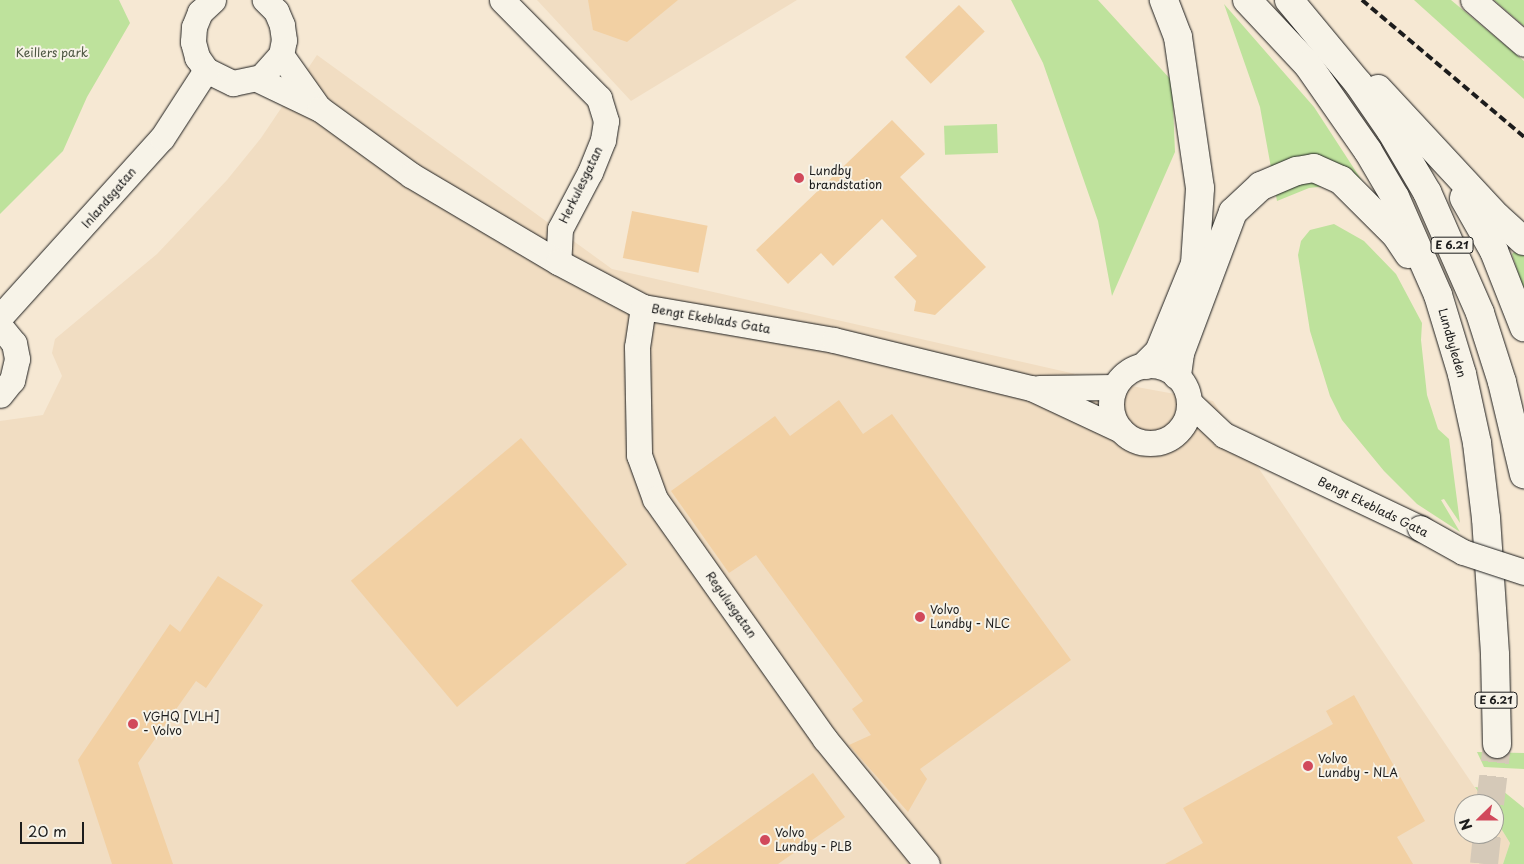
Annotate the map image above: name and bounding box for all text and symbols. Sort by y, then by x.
park label: Keillers park [16,46,88,60]
street label: Herkulesgatan [556,144,606,226]
place label: Lundby brandstation [809,164,882,192]
street label: Inlandsgatan [79,165,139,231]
marker: Lundby brandstation [793,172,805,184]
road number: E 6.21 [1430,236,1474,254]
street label: Bengt Ekeblads Gata [651,301,771,337]
street label: Lundbyleden [1435,307,1469,379]
street label: Bengt Ekeblads Gata [1316,474,1430,540]
street label: Regulusgatan [703,569,759,641]
place label: Volvo Lundby - NLC [930,603,1011,631]
marker: Volvo Lundby - NLC [914,611,926,623]
road number: E 6.21 [1474,692,1518,708]
place label: VGHQ [VLH] - Volvo [143,710,220,738]
marker: VGHQ [VLH] - Volvo [127,718,139,730]
place label: Volvo Lundby - NLA [1318,752,1399,780]
marker: Volvo Lundby - NLA [1302,760,1314,772]
north arrow [1454,794,1504,844]
scale bar [22,812,86,844]
text: N [1454,815,1477,834]
text: 20 m [28,819,67,842]
place label: Volvo Lundby - PLB [775,826,853,854]
marker: Volvo Lundby - PLB [759,834,771,846]

